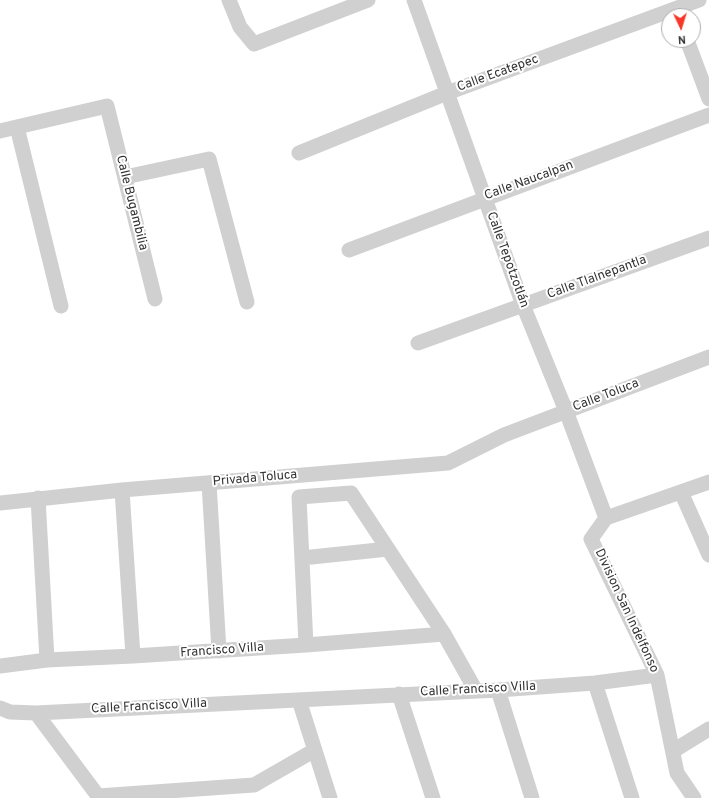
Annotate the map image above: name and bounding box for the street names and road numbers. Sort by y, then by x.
street label: Calle Ecatepec [455,52,541,96]
street label: Calle Bugambilia [112,154,150,252]
street label: Calle Naucalpan [482,158,576,204]
street label: Calle Tepotzotlán [482,210,532,310]
street label: Calle Tlalnepantla [545,253,649,303]
street label: Calle Toluca [571,376,641,416]
street label: Privada Toluca [212,468,298,490]
street label: Division San Indelfonso [590,547,662,675]
street label: Francisco Villa [180,640,264,662]
street label: Calle Francisco Villa [420,679,536,701]
street label: Calle Francisco Villa [91,696,207,718]

